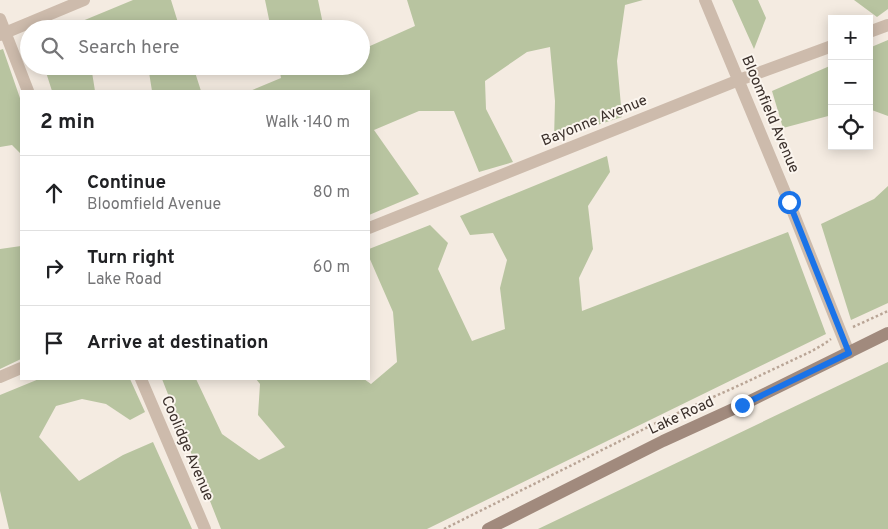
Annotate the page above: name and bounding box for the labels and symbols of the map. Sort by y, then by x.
street label: Bloomfield Avenue [736,53,803,176]
street label: Bayonne Avenue [539,92,650,151]
route start [778,191,801,214]
street label: Coolidge Avenue [156,393,217,504]
street label: Lake Road [646,393,717,440]
route end [731,394,754,417]

